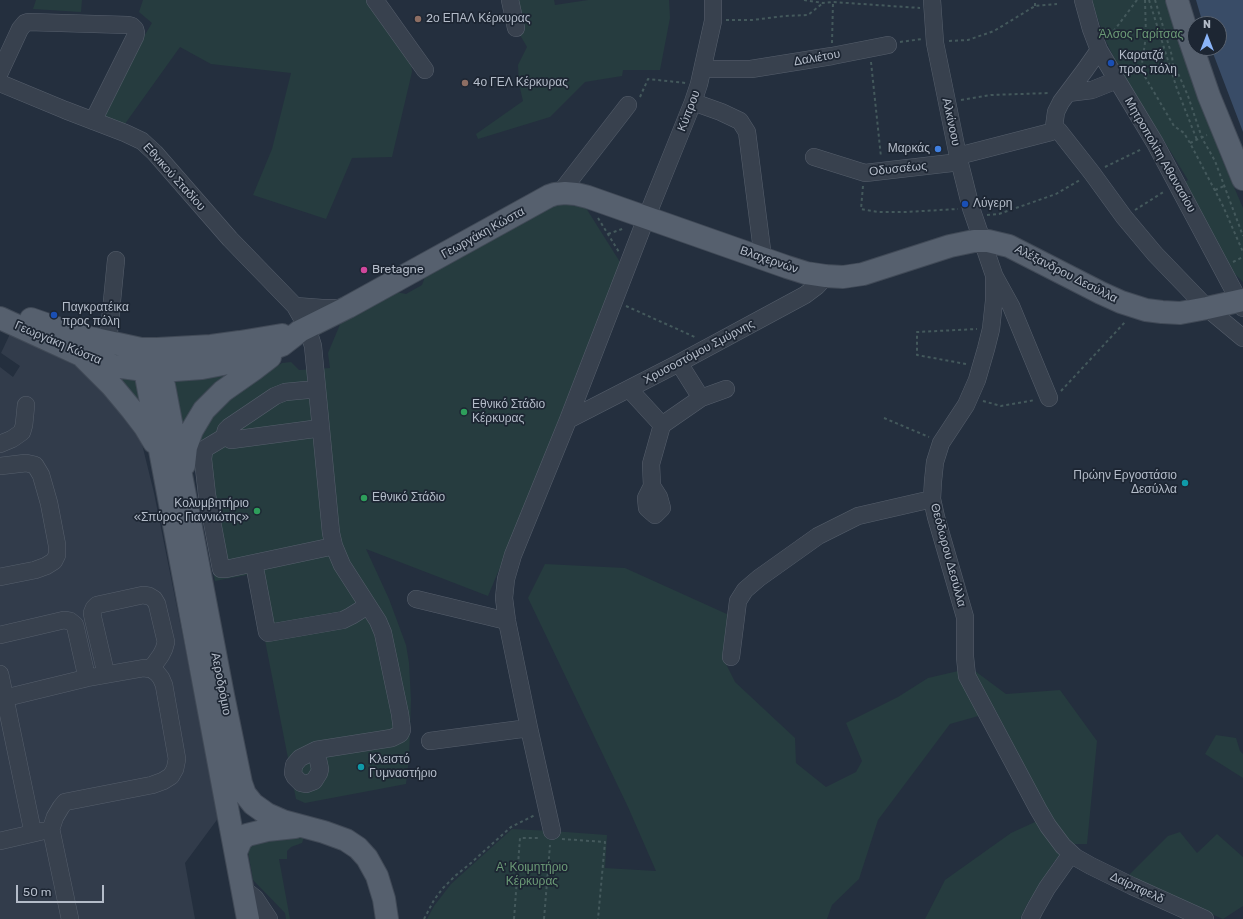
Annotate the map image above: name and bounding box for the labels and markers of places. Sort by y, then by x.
place label: 2ο ΕΠΑΛ Κέρκυρας [426,12,531,26]
marker: 2ο ΕΠΑΛ Κέρκυρας [413,14,423,24]
place label: Καρατζά προς πόλη [1119,49,1177,77]
marker: Καρατζά προς πόλη [1106,58,1116,68]
place label: 4ο ΓΕΛ Κέρκυρας [473,76,568,90]
marker: 4ο ΓΕΛ Κέρκυρας [460,78,470,88]
place label: Μαρκάς [888,142,930,156]
marker: Μαρκάς [933,144,943,154]
place label: Λύγερη [973,197,1012,211]
marker: Λύγερη [960,199,970,209]
place label: Bretagne [372,263,424,277]
marker: Bretagne [359,265,369,275]
place label: Παγκρατέικα προς πόλη [62,301,129,329]
marker: Παγκρατέικα προς πόλη [49,310,59,320]
place label: Εθνικό Στάδιο Κέρκυρας [472,398,545,426]
marker: Εθνικό Στάδιο Κέρκυρας [459,407,469,417]
place label: Πρώην Εργοστάσιο Δεσύλλα [1073,469,1177,497]
marker: Πρώην Εργοστάσιο Δεσύλλα [1180,478,1190,488]
place label: Εθνικό Στάδιο [372,491,445,505]
marker: Εθνικό Στάδιο [359,493,369,503]
place label: Κολυμβητήριο «Σπύρος Γιαννιώτης» [134,497,249,525]
marker: Κολυμβητήριο «Σπύρος Γιαννιώτης» [252,506,262,516]
place label: Κλειστό Γυμναστήριο [369,753,437,781]
marker: Κλειστό Γυμναστήριο [356,762,366,772]

